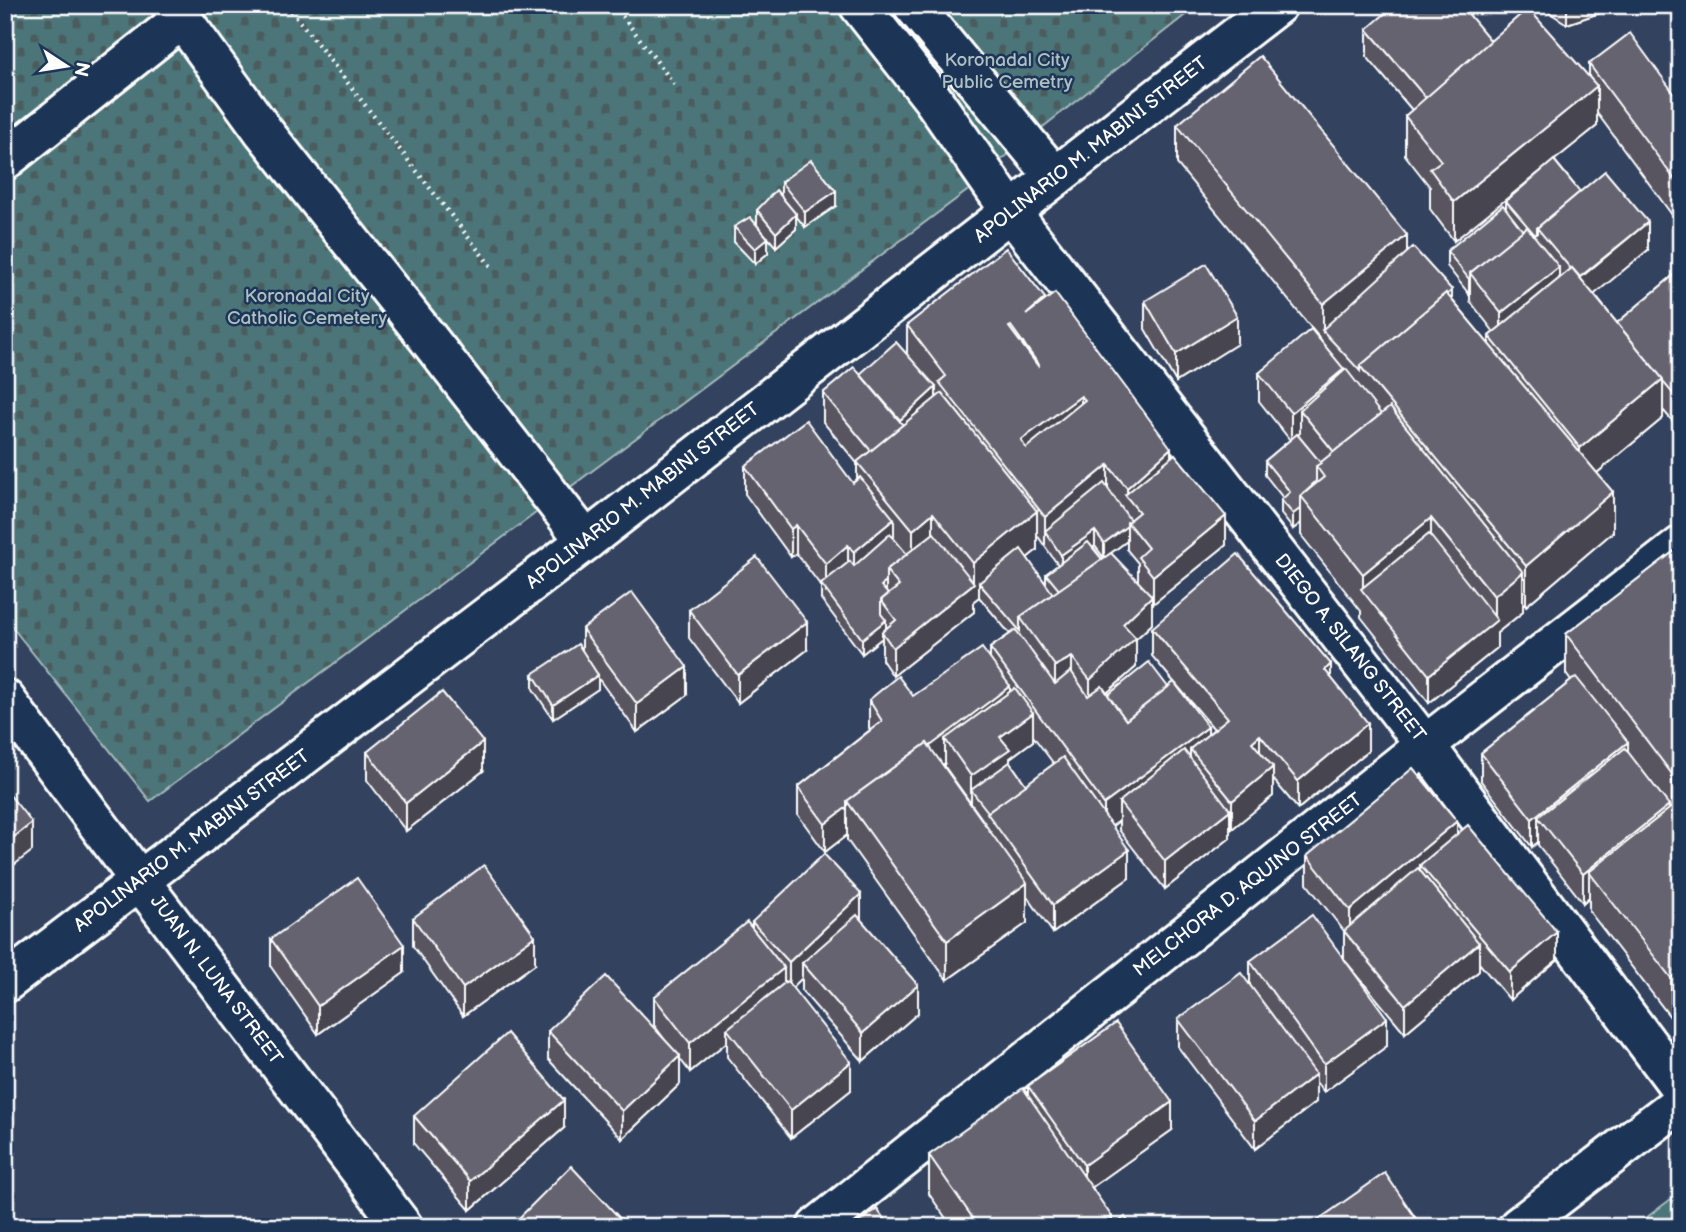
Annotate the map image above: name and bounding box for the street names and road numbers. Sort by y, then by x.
street label: APOLINARIO M. MABINI STREET [970,52,1213,248]
street label: APOLINARIO M. MABINI STREET [522,398,765,594]
street label: DIEGO A. SILANG STREET [1270,550,1431,747]
street label: APOLINARIO M. MABINI STREET [70,744,315,937]
street label: MELCHORA D. AQUINO STREET [1129,788,1368,982]
street label: JUAN N. LUNA STREET [145,891,287,1070]

